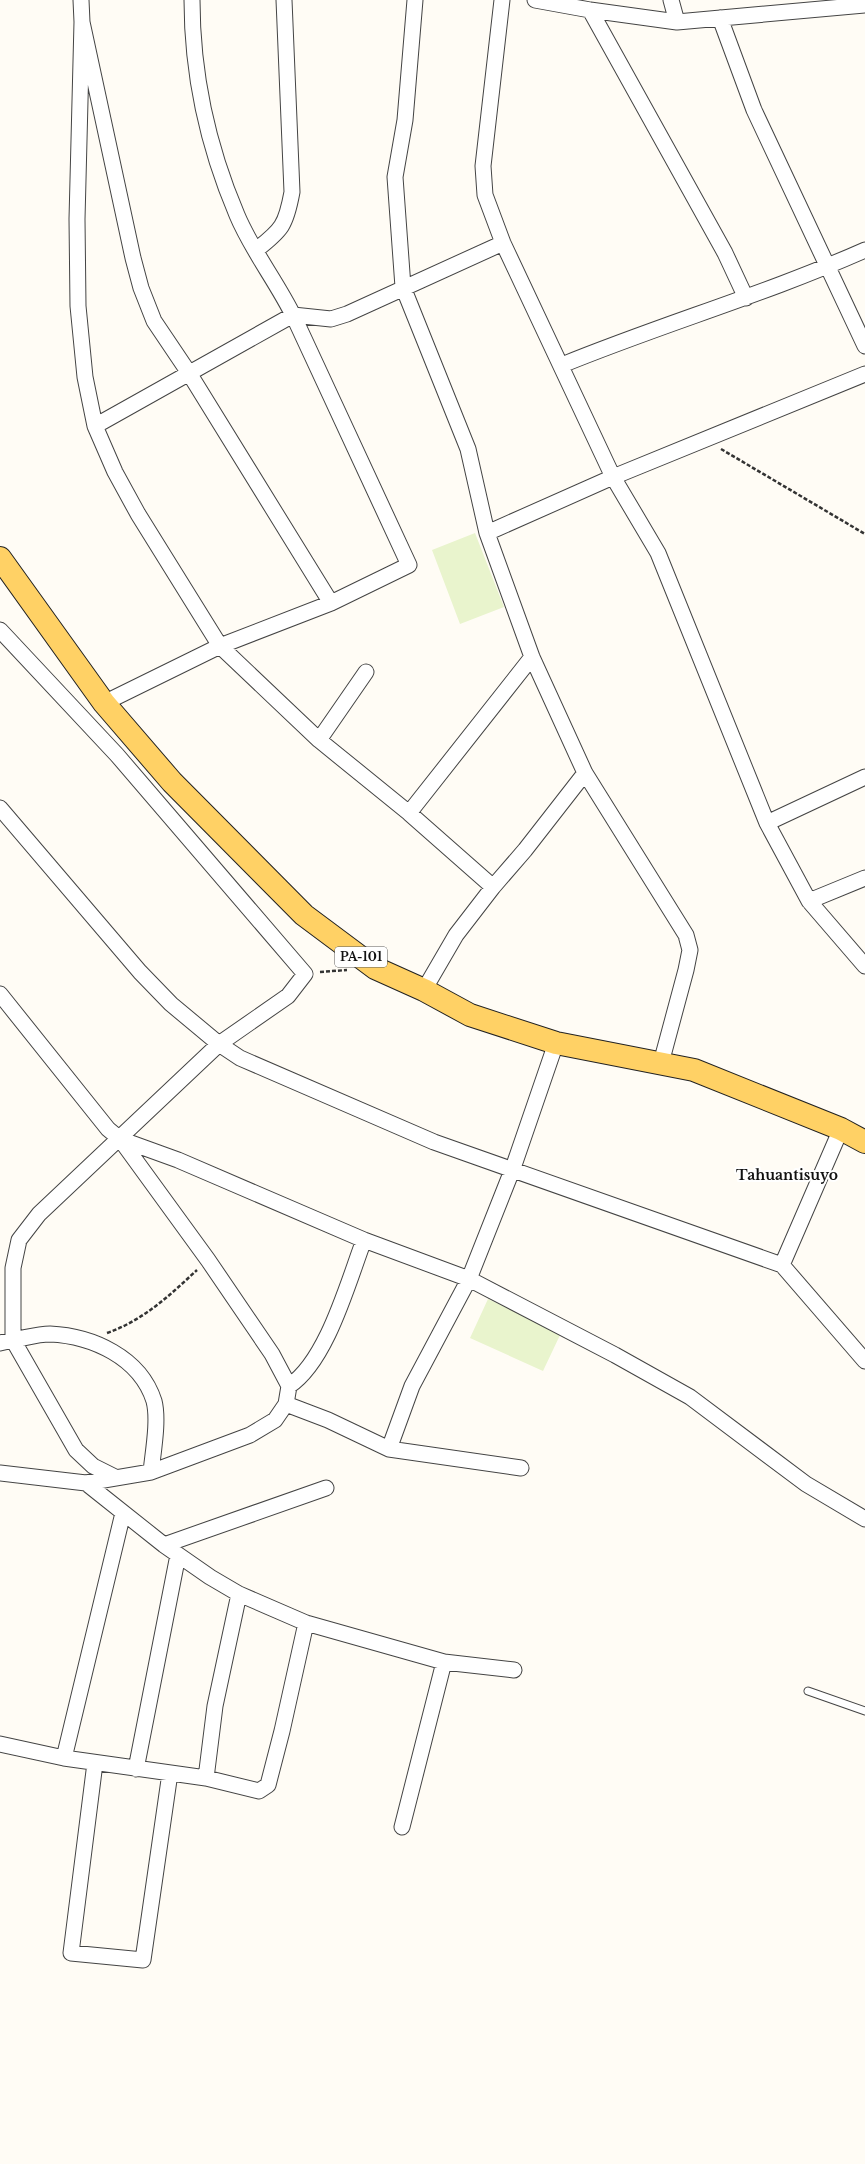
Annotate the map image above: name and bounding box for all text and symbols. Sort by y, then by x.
road number: PA-101 [335,947,387,967]
district label: Tahuantisuyo [736,1166,838,1184]

